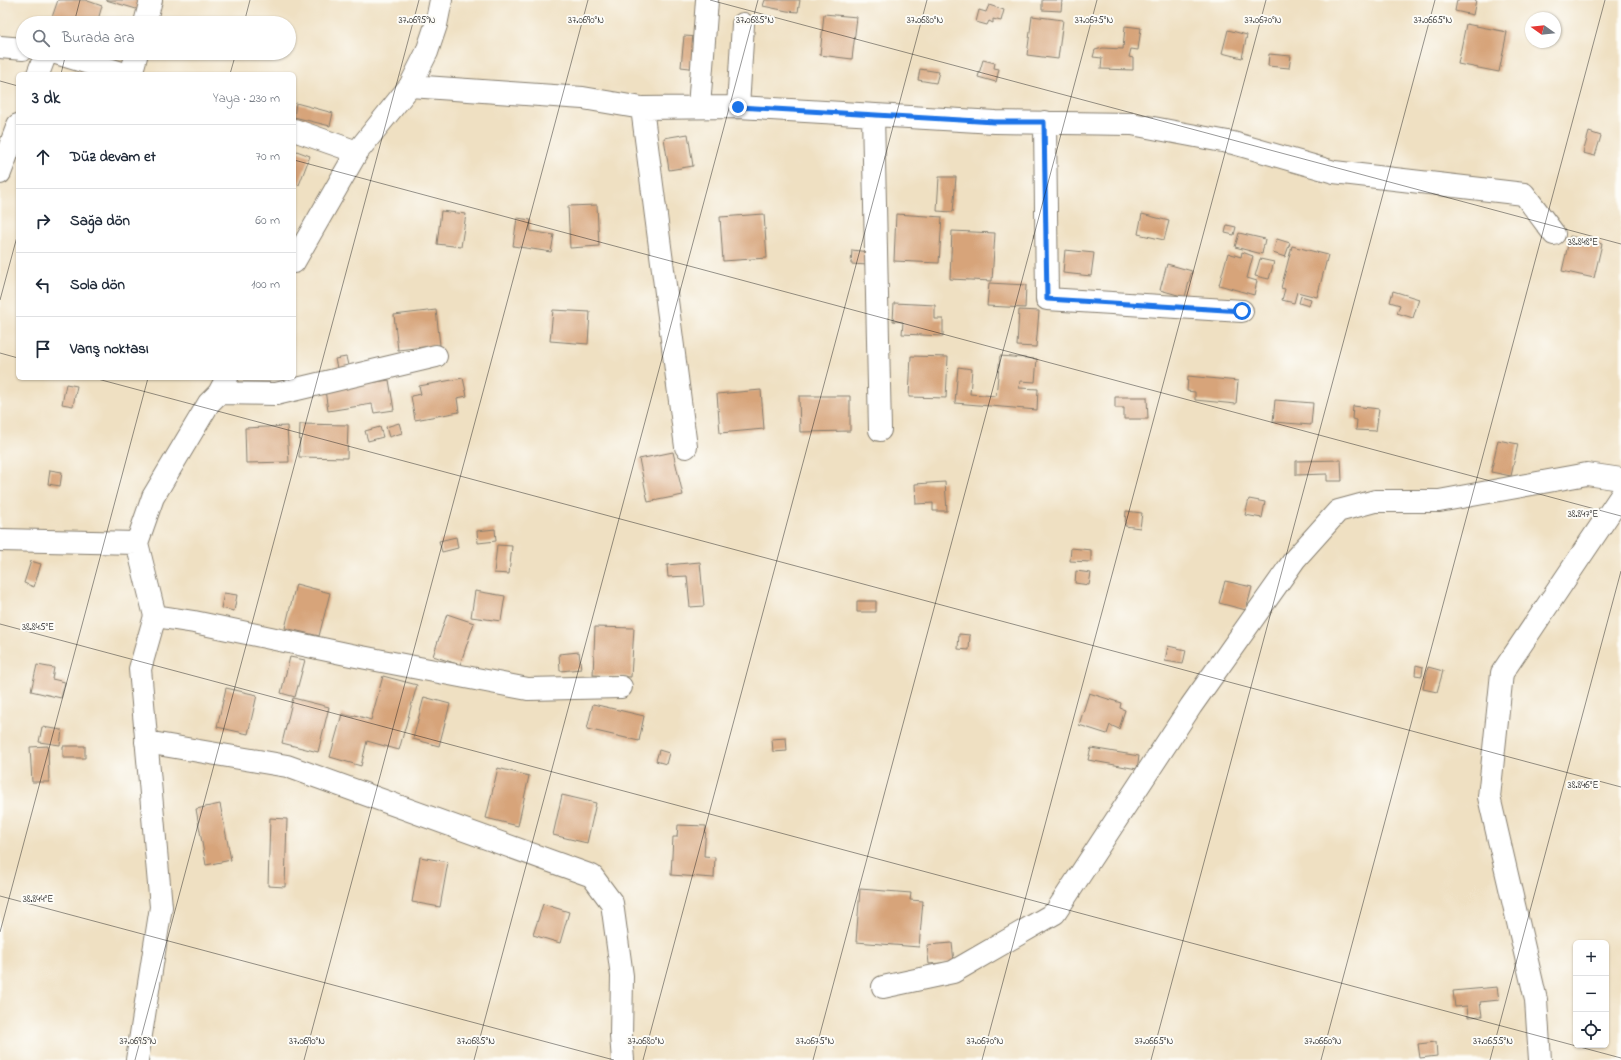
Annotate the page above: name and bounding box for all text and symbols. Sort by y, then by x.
north arrow [1525,12,1561,48]
text: 37.0695°N [398,13,436,28]
text: 37.0690°N [568,13,604,28]
text: 37.0685°N [736,13,774,28]
text: 37.0680°N [907,13,944,28]
text: 37.0675°N [1075,13,1113,28]
text: 37.0670°N [1245,13,1282,28]
text: 37.0665°N [1414,13,1453,28]
search box [16,16,296,60]
icon: search [30,27,52,49]
text: Burada ara [62,27,135,49]
text: 3 dk [32,86,60,111]
text: Yaya · 230 m [213,89,280,108]
route end [729,98,747,116]
icon: ahead [32,146,54,168]
text: Düz devam et [70,146,156,168]
text: 70 m [256,147,280,166]
icon: right [32,210,54,232]
text: Sağa dön [70,210,130,232]
text: 60 m [255,211,280,230]
text: 38.848°E [1568,235,1598,250]
icon: left [32,274,54,296]
text: Sola dön [70,274,125,296]
text: 100 m [251,275,280,294]
route start [1233,302,1251,320]
icon: arrive [32,338,54,360]
text: Varış noktası [70,338,149,360]
text: 38.847°E [1568,507,1598,522]
text: 38.845°E [22,620,54,635]
text: 38.846°E [1568,778,1598,793]
text: 38.844°E [23,892,53,907]
map controls [1573,940,1609,1048]
button: + [1573,940,1609,976]
button: − [1573,976,1609,1012]
button: locate [1573,1012,1609,1048]
text: 37.0695°N [119,1034,157,1049]
text: 37.0690°N [289,1034,325,1049]
text: 37.0685°N [457,1034,495,1049]
text: 37.0680°N [628,1034,665,1049]
text: 37.0675°N [796,1034,834,1049]
text: 37.0670°N [967,1034,1004,1049]
text: 37.0665°N [1135,1034,1174,1049]
text: 37.0660°N [1304,1034,1342,1049]
text: 37.0655°N [1473,1034,1513,1049]

